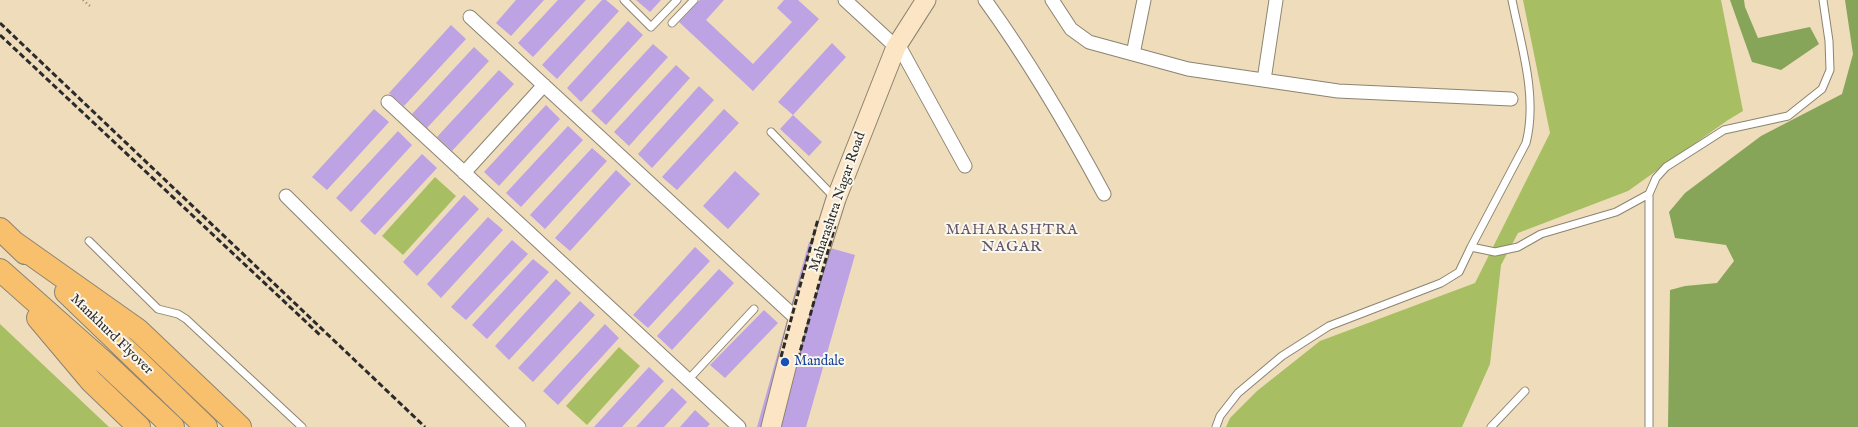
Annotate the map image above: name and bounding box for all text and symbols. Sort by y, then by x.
street label: Maharashtra Nagar Road [806,130,870,274]
district label: MAHARASHTRA NAGAR [946,222,1078,257]
street label: Mankhurd Flyover [66,291,156,379]
place label: Mandale [794,354,844,370]
marker: Mandale [779,356,791,368]

